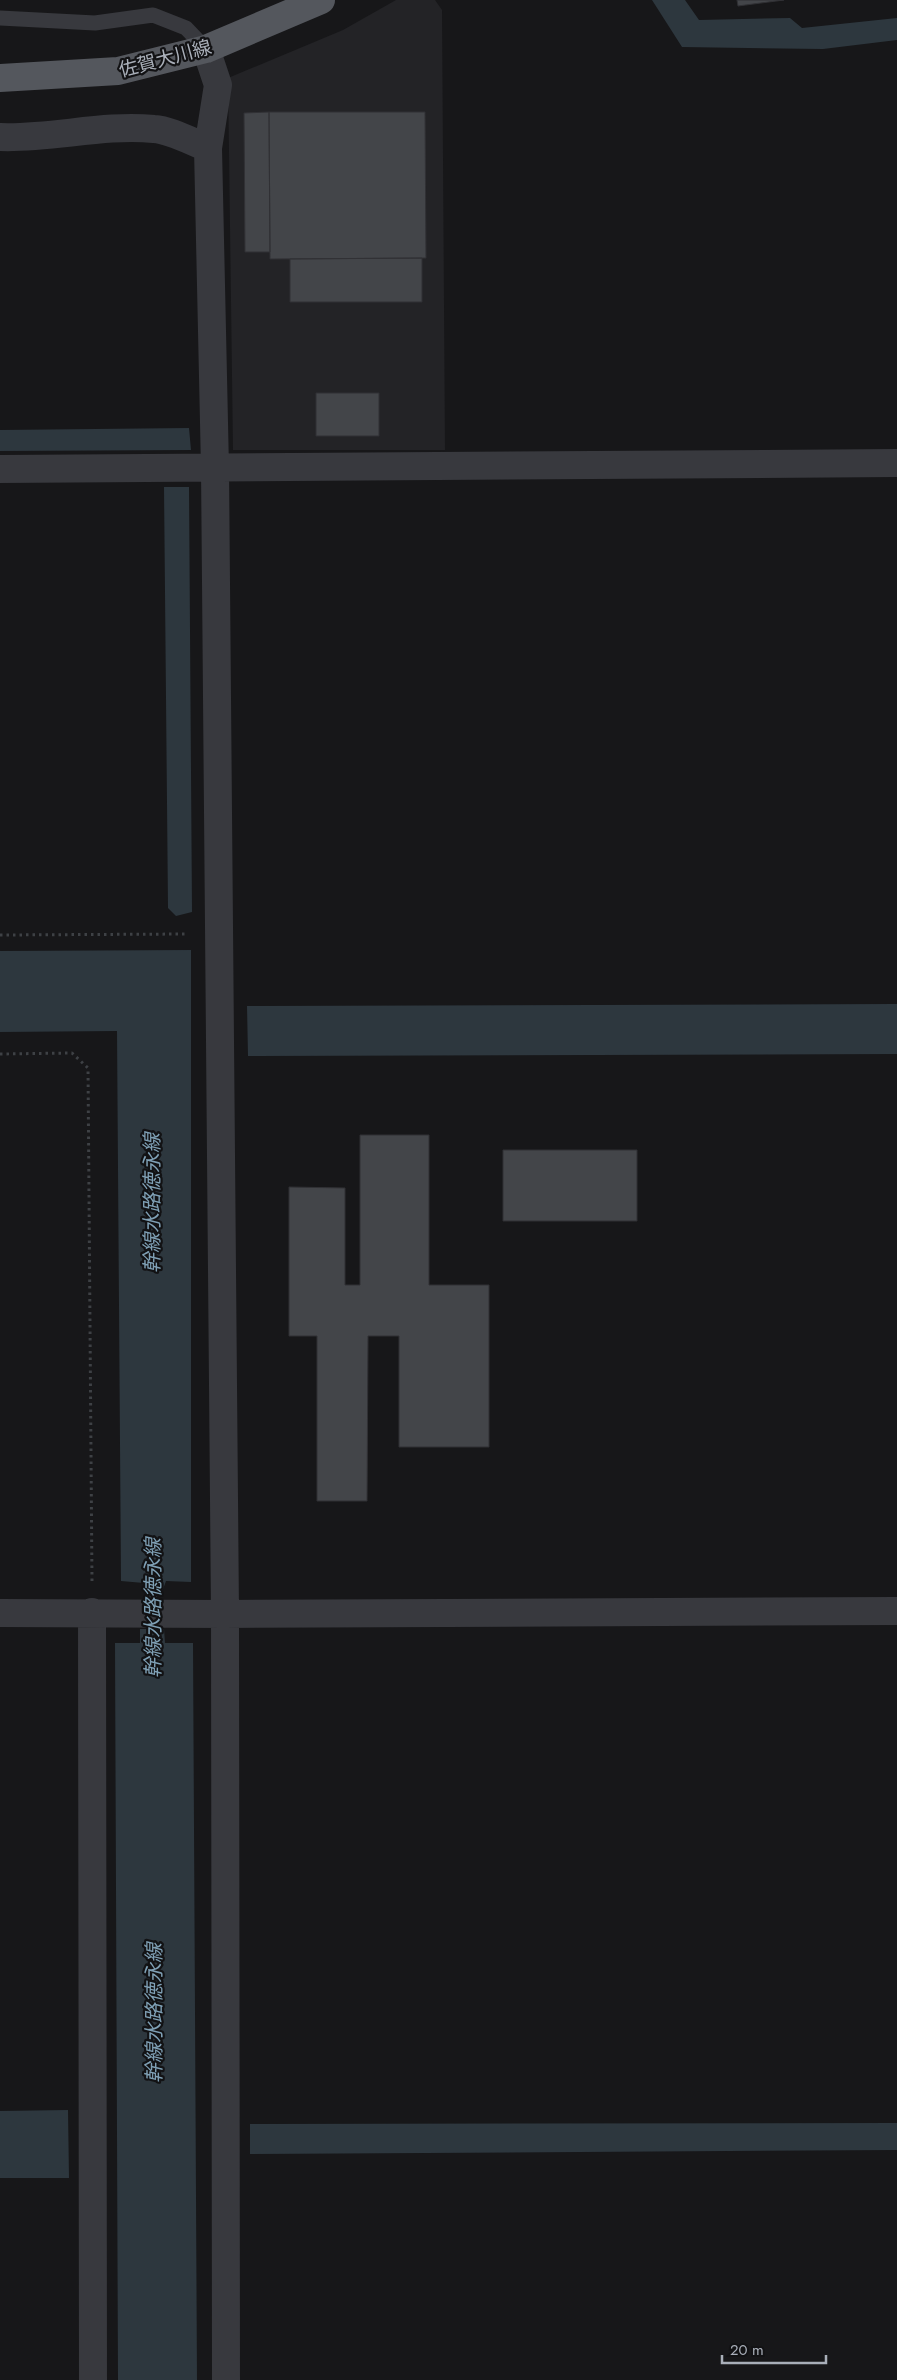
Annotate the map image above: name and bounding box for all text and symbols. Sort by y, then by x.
street label: 佐賀大川線 [116,33,215,84]
water label: 幹線水路徳永線 [138,1130,167,1273]
water label: 幹線水路徳永線 [139,1535,168,1678]
water label: 幹線水路徳永線 [140,1940,169,2083]
scale bar [722,2332,826,2364]
text: 20 m [730,2339,764,2361]

